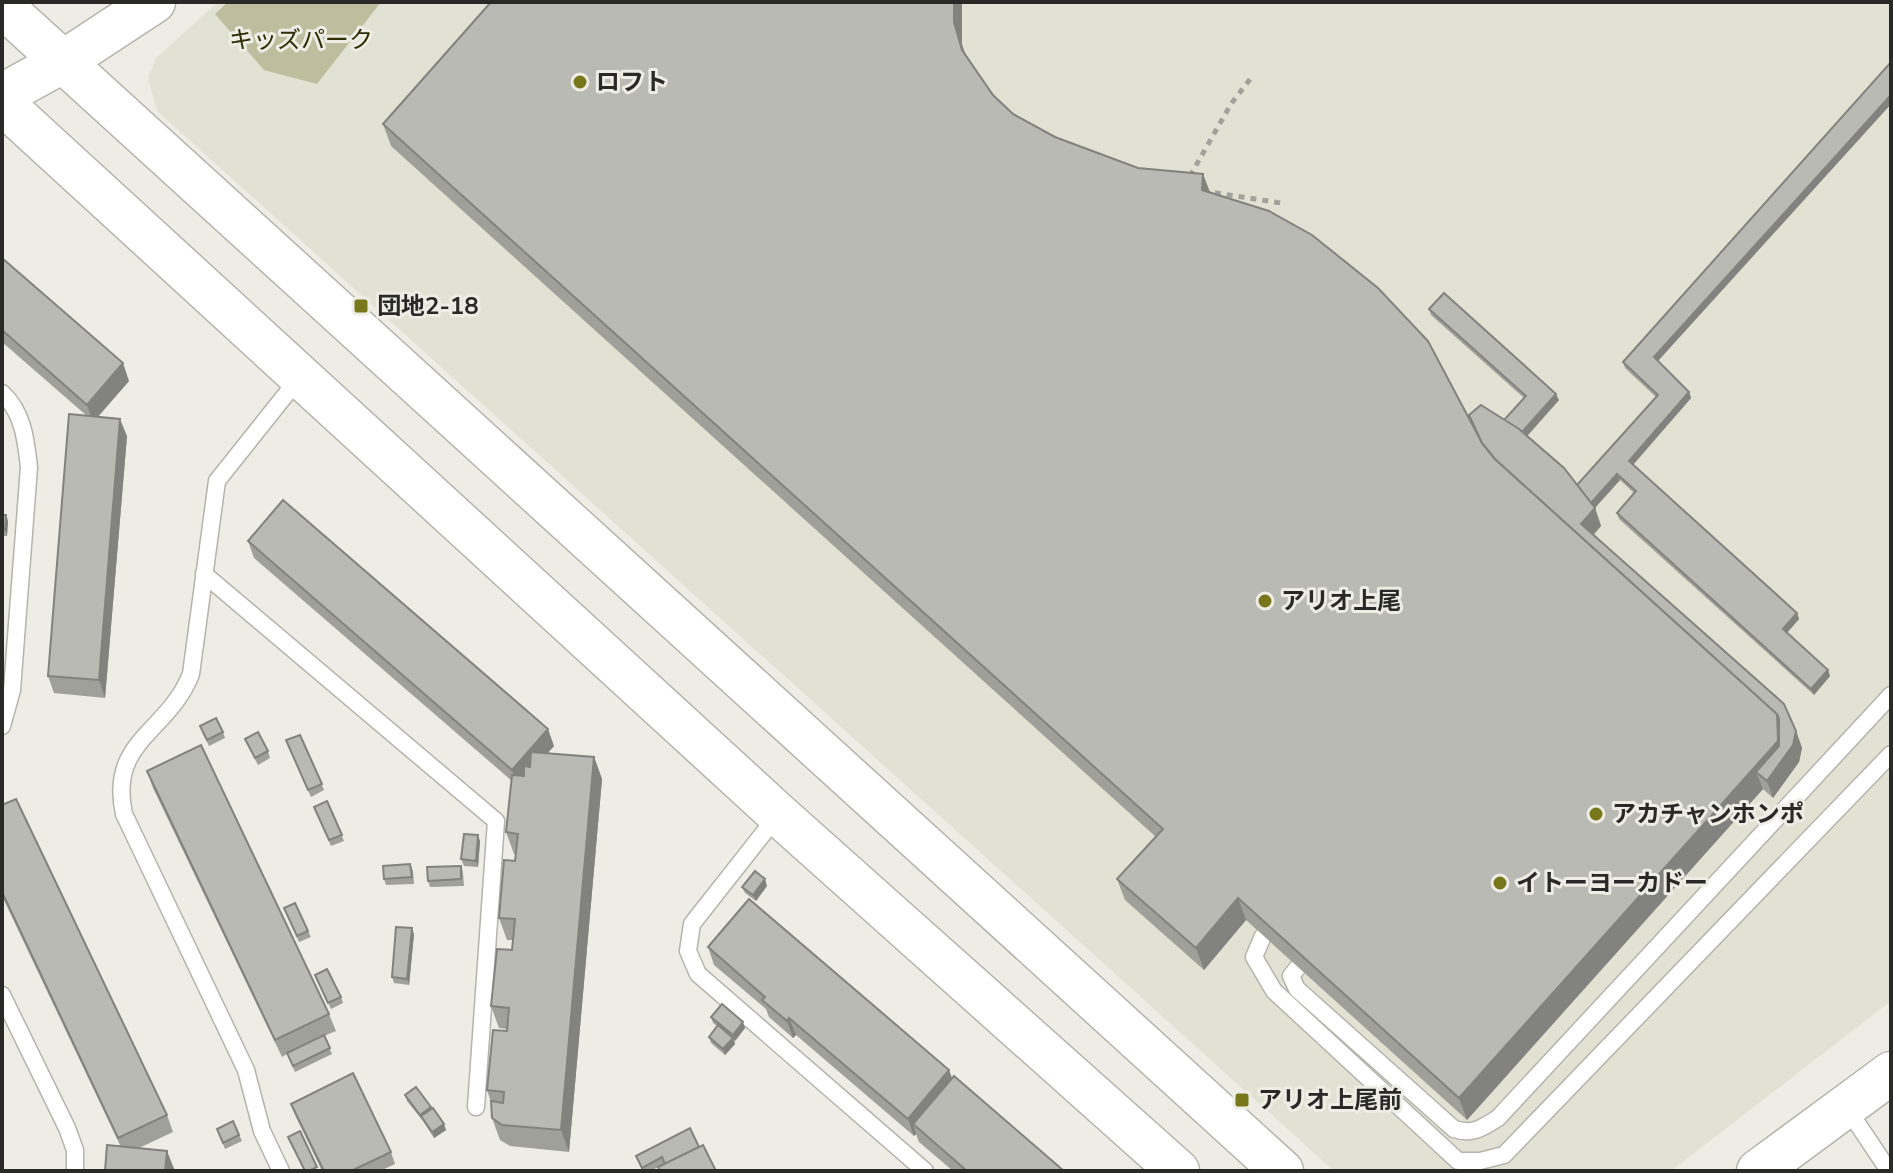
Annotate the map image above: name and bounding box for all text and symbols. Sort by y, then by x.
park label: キッズパーク [229,24,373,56]
place label: ロフト [596,66,668,98]
marker: ロフト [571,73,589,91]
place label: 団地2-18 [377,290,479,322]
marker: 団地2-18 [352,297,370,315]
place label: アリオ上尾 [1281,585,1401,617]
marker: アリオ上尾 [1256,592,1274,610]
place label: アカチャンホンポ [1612,798,1804,830]
marker: アカチャンホンポ [1587,805,1605,823]
place label: イトーヨーカドー [1516,867,1708,899]
marker: イトーヨーカドー [1491,874,1509,892]
place label: アリオ上尾前 [1258,1084,1402,1116]
marker: アリオ上尾前 [1233,1091,1251,1109]

